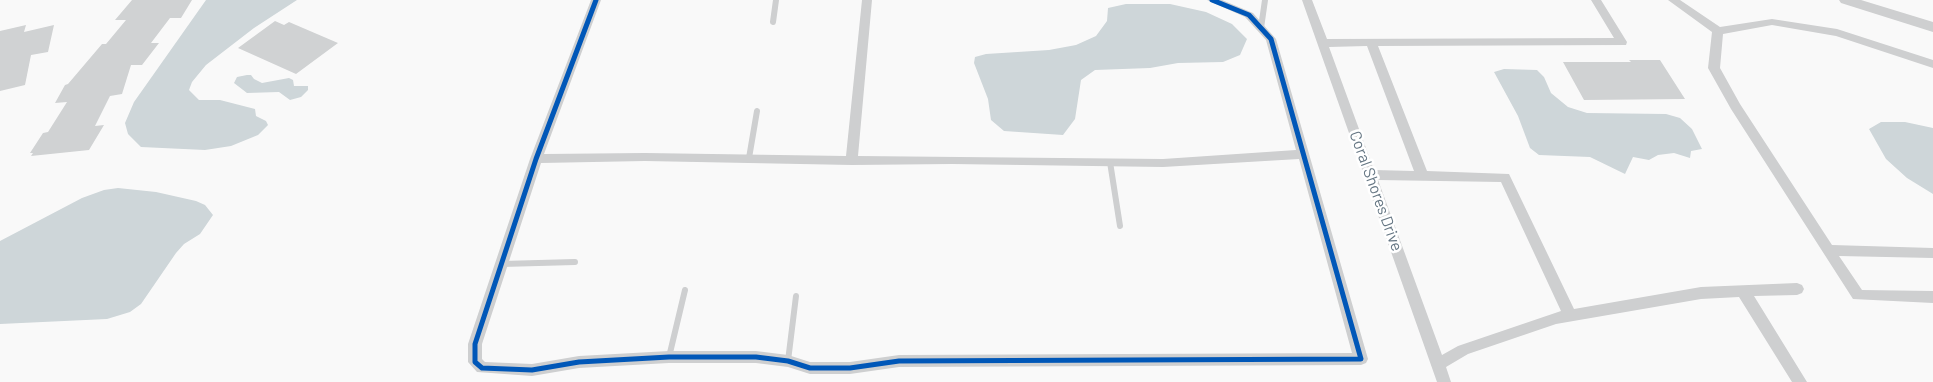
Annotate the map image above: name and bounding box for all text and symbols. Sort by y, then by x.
street label: Coral Shores Drive [1345,128,1407,254]

